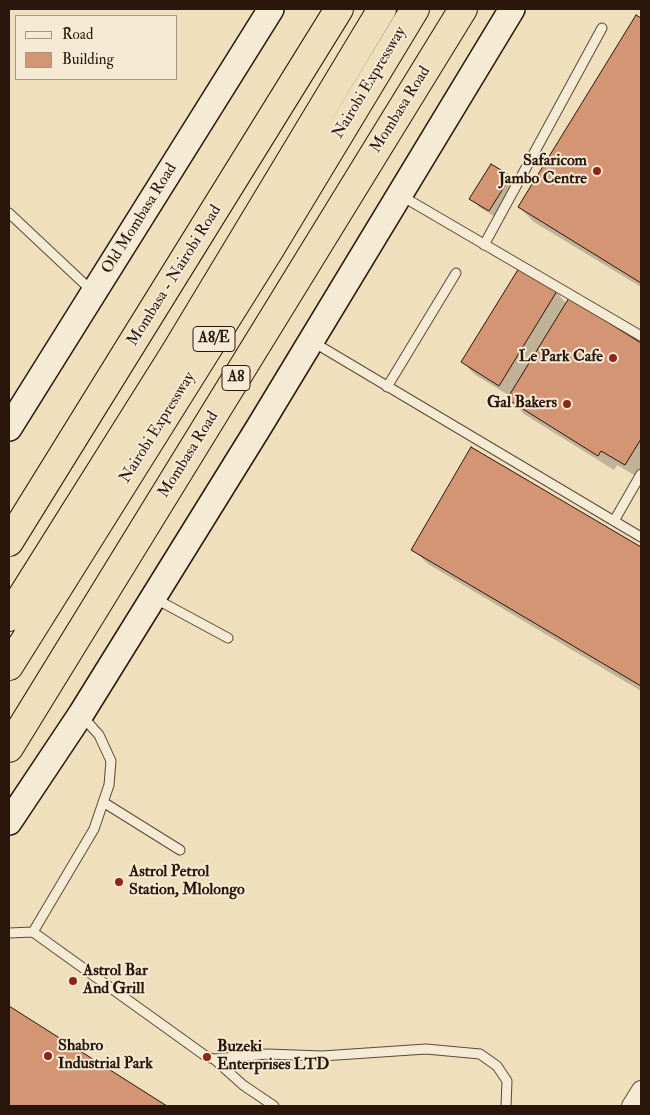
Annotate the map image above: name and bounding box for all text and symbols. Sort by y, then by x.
legend [15,15,178,80]
street label: Nairobi Expressway [329,23,411,143]
text: Road [62,25,93,44]
text: Building [62,50,114,69]
street label: Mombasa Road [367,63,435,157]
place label: Safaricom Jambo Centre [499,152,587,190]
street label: Old Mombasa Road [98,160,182,278]
marker: Safaricom Jambo Centre [591,165,603,177]
street label: Mombasa - Nairobi Road [124,202,226,350]
road number: A8/E [193,326,235,352]
place label: Le Park Cafe [519,348,603,368]
marker: Le Park Cafe [607,352,619,364]
road number: A8 [222,366,250,390]
street label: Nairobi Expressway [116,369,200,487]
place label: Gal Bakers [487,394,557,414]
marker: Gal Bakers [561,398,573,410]
street label: Mombasa Road [155,408,223,502]
place label: Astrol Petrol Station, Mlolongo [129,863,245,901]
marker: Astrol Petrol Station, Mlolongo [113,876,125,888]
place label: Astrol Bar And Grill [83,962,148,1000]
marker: Astrol Bar And Grill [67,975,79,987]
place label: Shabro Industrial Park [58,1037,153,1075]
place label: Buzeki Enterprises LTD [217,1038,329,1076]
marker: Shabro Industrial Park [42,1050,54,1062]
marker: Buzeki Enterprises LTD [201,1051,213,1063]

